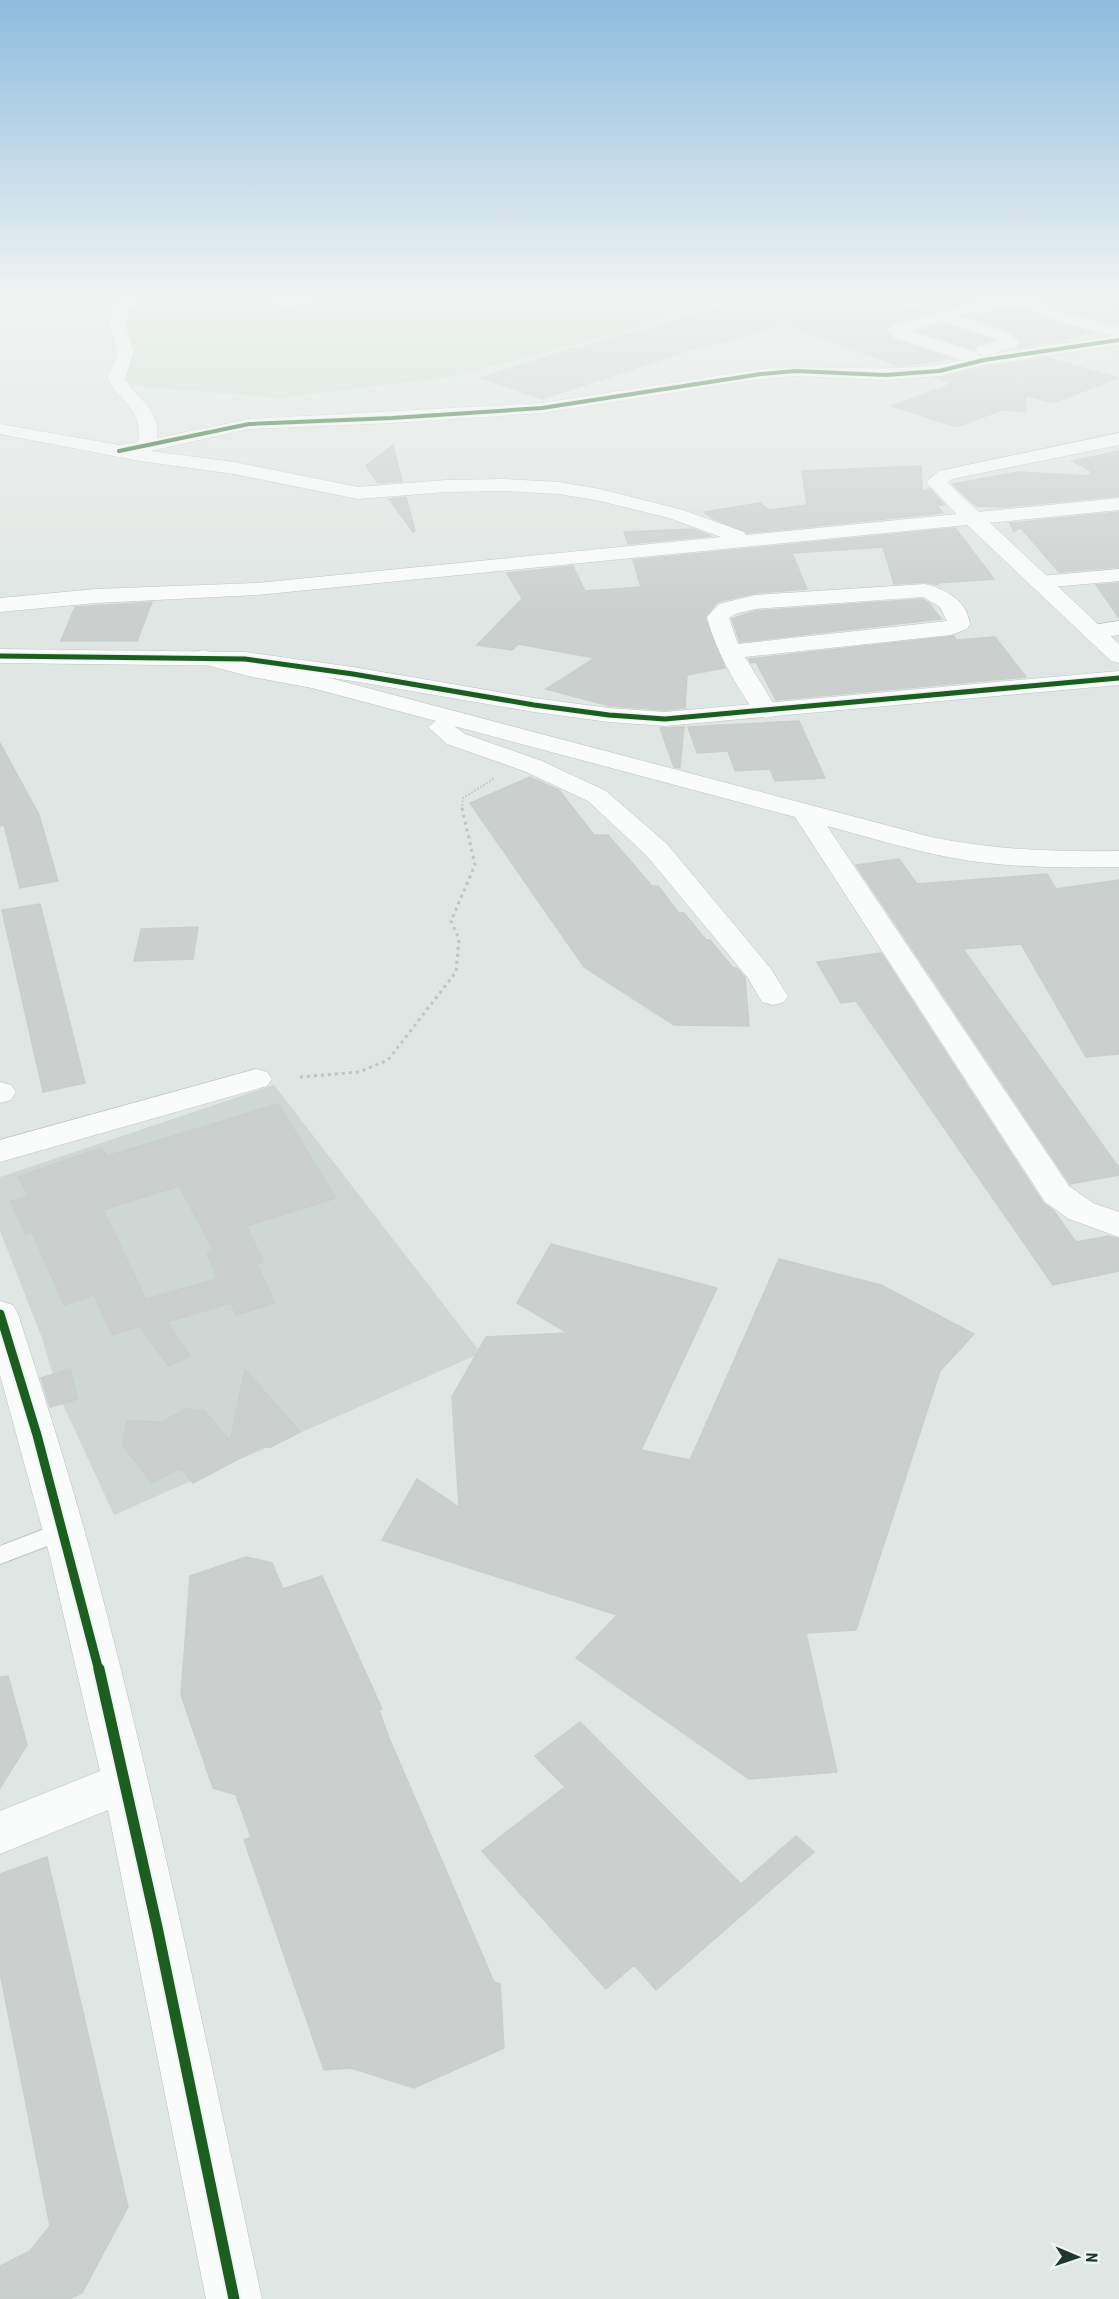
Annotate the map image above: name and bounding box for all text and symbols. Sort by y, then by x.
north arrow [1047,2227,1107,2287]
text: N [1082,2252,1101,2263]

